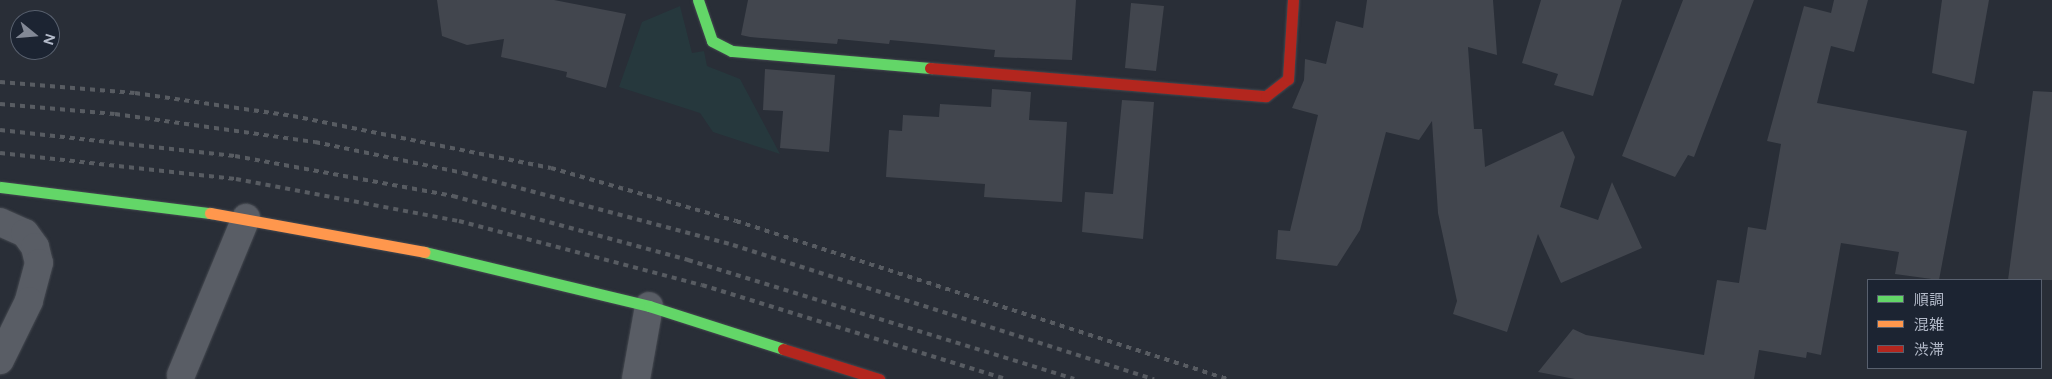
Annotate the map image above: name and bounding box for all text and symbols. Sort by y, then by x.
north arrow [10,10,60,60]
text: N [39,32,59,47]
legend [1867,279,2042,369]
text: 順調 [1914,291,1944,309]
text: 混雑 [1914,316,1944,334]
text: 渋滞 [1914,341,1944,359]

